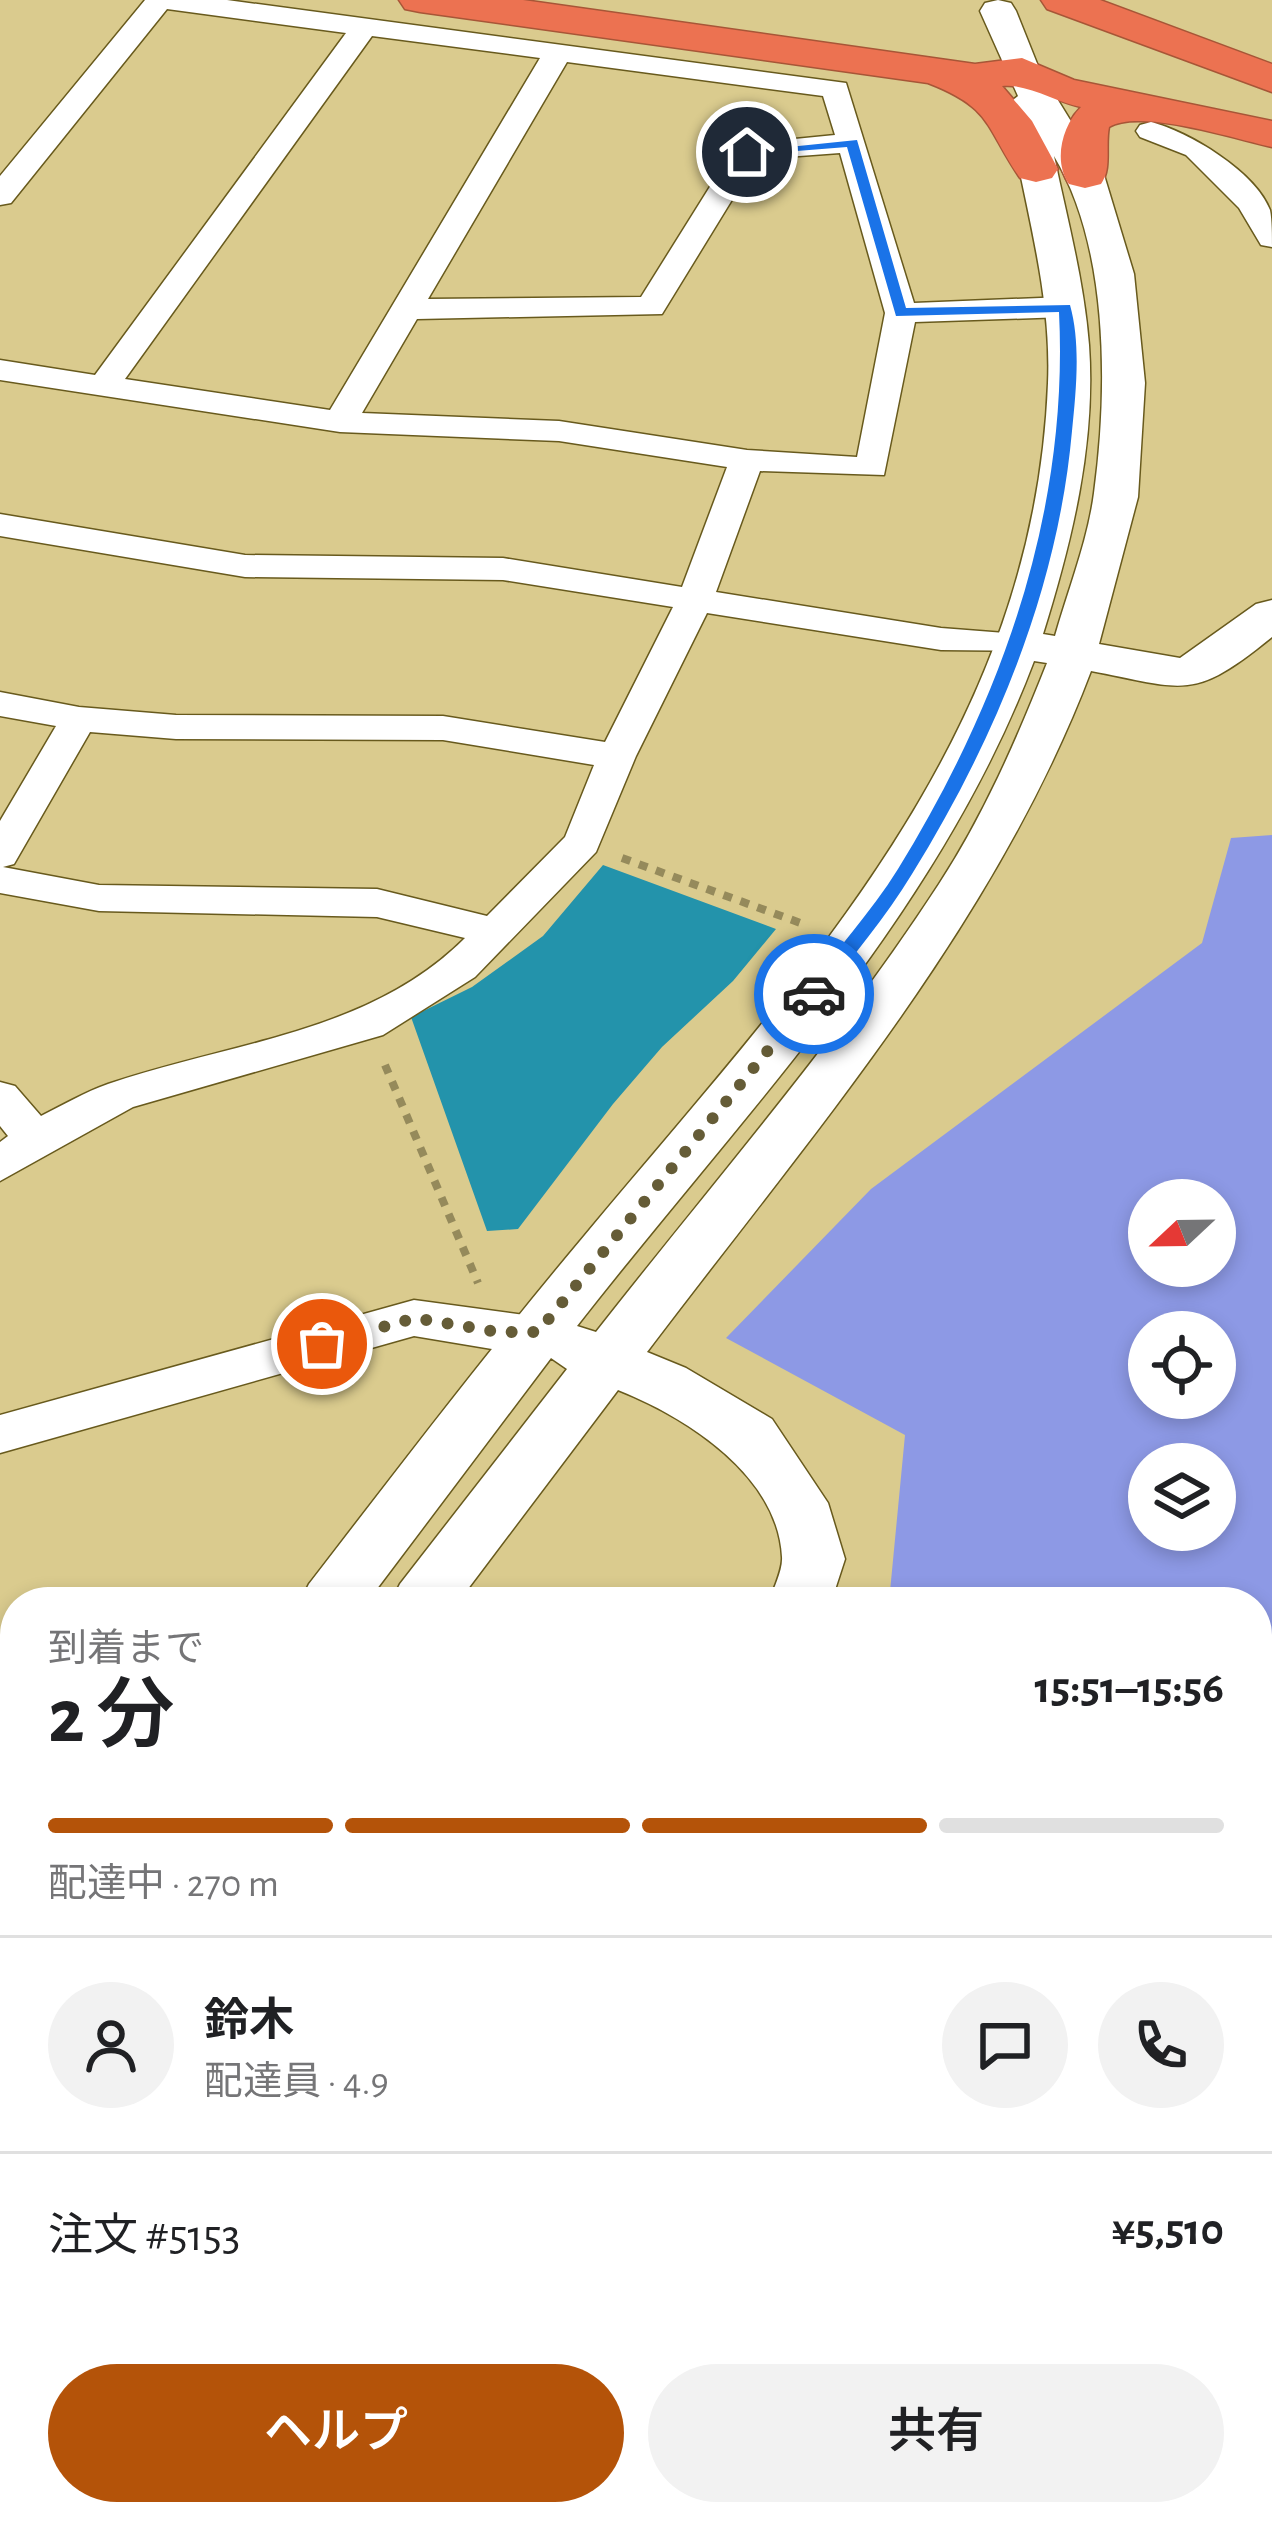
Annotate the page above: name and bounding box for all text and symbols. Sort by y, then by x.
pin [696,101,798,203]
icon: home [714,119,780,185]
courier [754,934,874,1054]
icon: car [781,961,847,1027]
north arrow [1128,1179,1236,1287]
map controls [1128,1179,1236,1551]
pin [271,1293,373,1395]
icon: bag [289,1311,355,1377]
button: locate [1128,1311,1236,1419]
button: layers [1128,1443,1236,1551]
text: 到着まで [48,1630,204,1669]
text: 15:51–15:56 [1035,1666,1224,1711]
text: 2 分 [48,1679,175,1757]
text: 配達中 · 270 m [48,1865,279,1904]
button: person [48,1982,174,2108]
button: chat [942,1982,1068,2108]
button: phone [1098,1982,1224,2108]
text: 鈴木 [204,1999,294,2044]
text: 配達員 · 4.9 [204,2063,389,2102]
text: ¥5,510 [1111,2208,1224,2253]
text: 注文 #5153 [48,2214,240,2259]
button: ヘルプ [48,2364,624,2502]
button: 共有 [648,2364,1224,2502]

